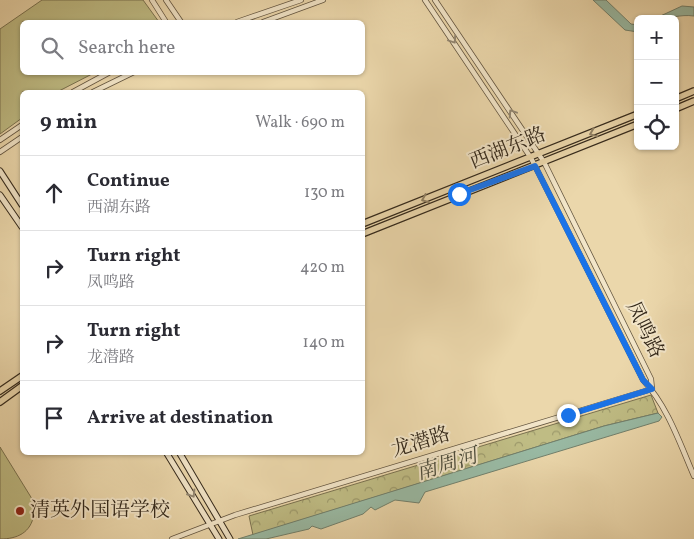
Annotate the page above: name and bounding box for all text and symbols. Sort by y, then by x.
map controls [634,15,679,150]
button: + [634,15,679,60]
search box [20,20,365,75]
icon: search [38,34,66,62]
text: Search here [78,35,175,61]
one-way arrow [447,35,456,44]
button: − [634,60,679,105]
button: locate [634,105,679,150]
text: 9 min [40,108,97,137]
one-way arrow [509,109,518,119]
text: Walk · 690 m [255,112,345,134]
street label: 西湖东路 [466,121,550,177]
one-way arrow [589,126,598,137]
text: Continue [87,168,170,194]
icon: ahead [40,179,68,207]
text: 130 m [304,182,345,204]
route start [448,183,471,206]
one-way arrow [422,194,430,204]
text: 西湖东路 [87,197,151,219]
text: Turn right [87,243,180,269]
icon: right [40,254,68,282]
text: 420 m [300,257,345,279]
text: 凤鸣路 [87,272,135,294]
street label: 凤鸣路 [618,297,670,363]
text: Turn right [87,318,180,344]
icon: right [40,329,68,357]
text: 140 m [303,332,345,354]
text: 龙潜路 [87,347,135,369]
icon: arrive [40,404,68,432]
route end [557,404,580,427]
text: Arrive at destination [87,405,273,431]
street label: 龙潜路 [388,421,454,465]
water label: 南周河 [413,441,485,488]
one-way arrow [186,488,195,497]
place label: 清英外国语学校 [30,497,170,525]
marker: 清英外国语学校 [14,505,26,517]

